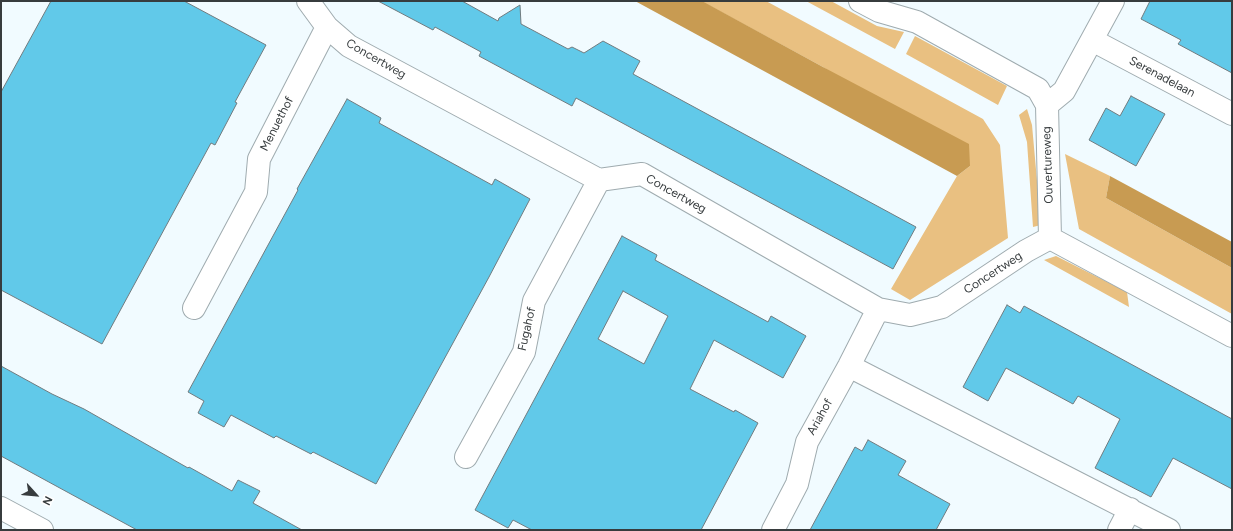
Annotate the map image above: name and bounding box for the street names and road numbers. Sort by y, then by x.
street label: Concertweg [343,36,409,82]
street label: Serenadelaan [1127,54,1197,100]
street label: Menuethof [257,94,297,154]
street label: Ouvertureweg [1039,126,1057,204]
street label: Concertweg [643,172,709,216]
street label: Concertweg [961,249,1025,297]
street label: Fugahof [515,306,539,352]
street label: Ariahof [804,396,836,438]

